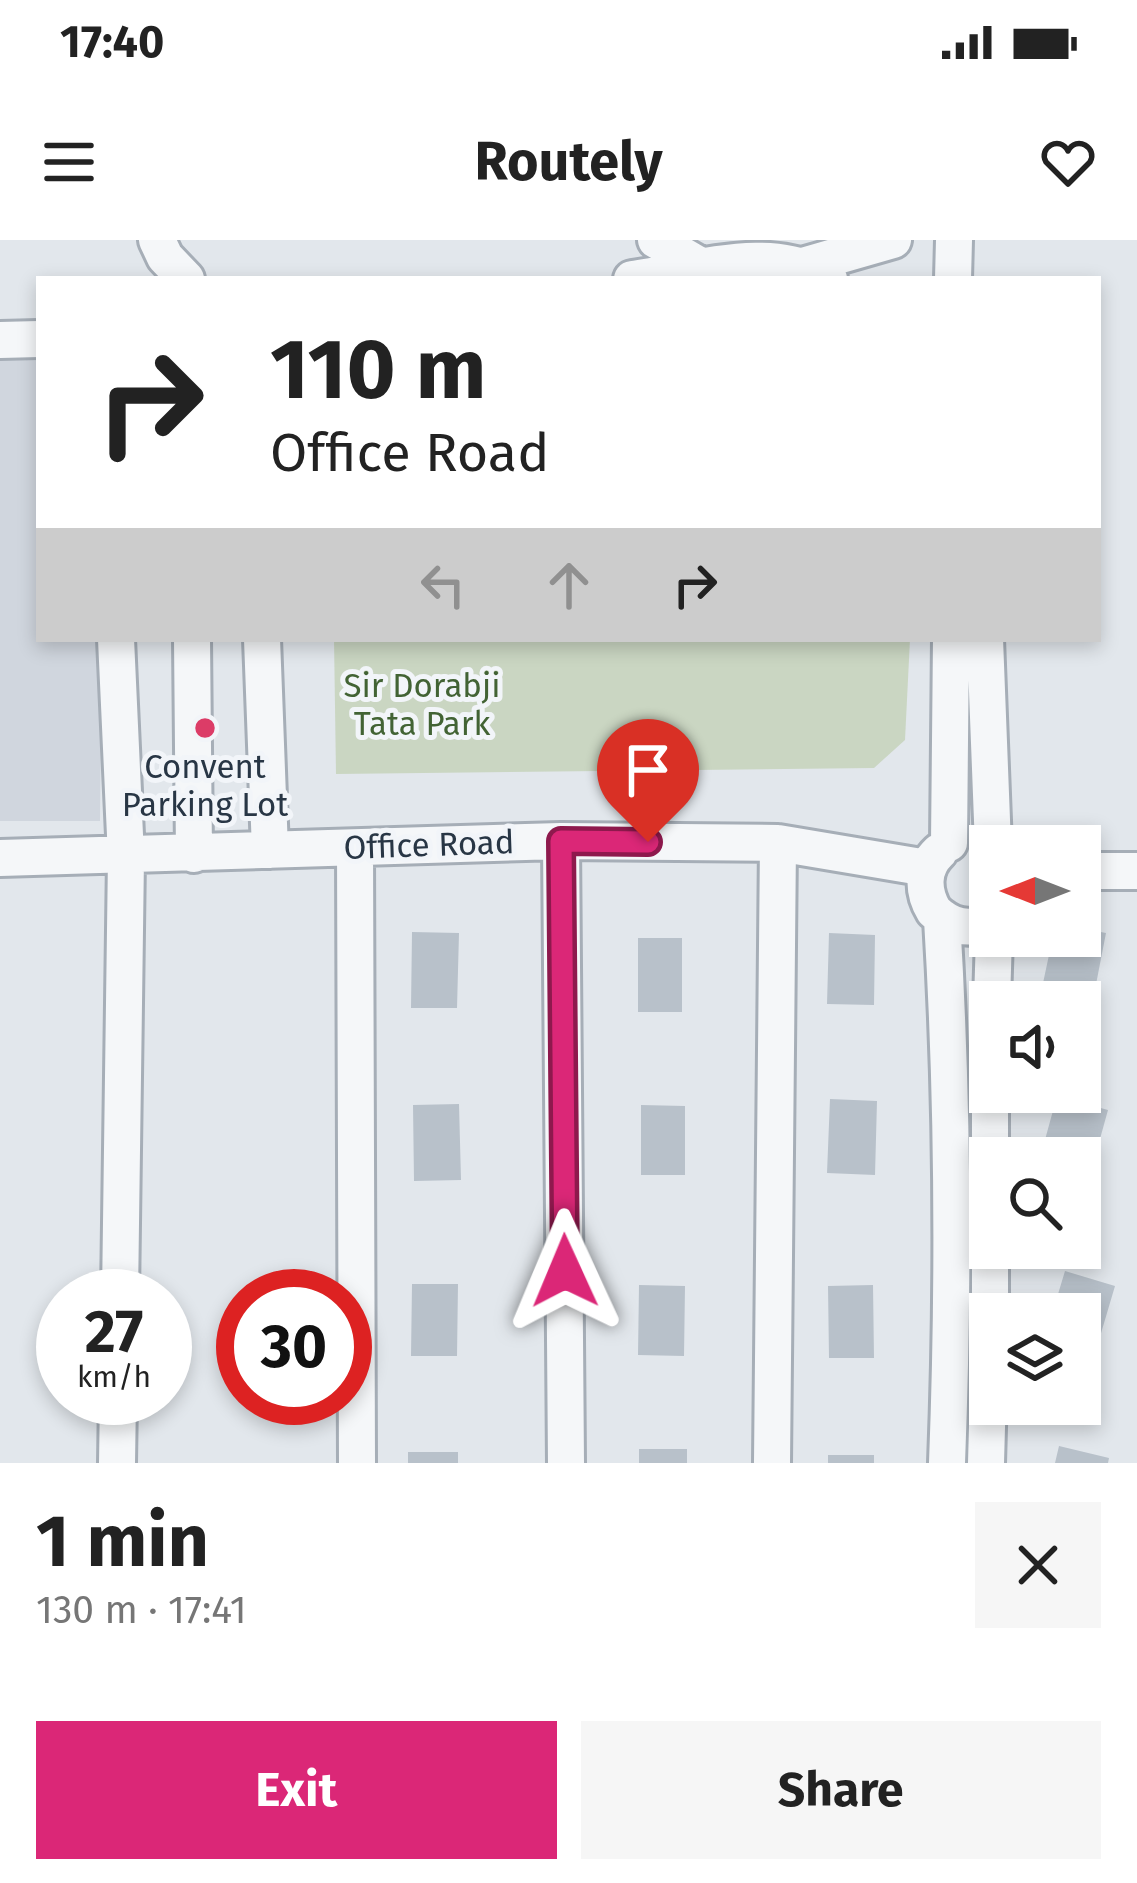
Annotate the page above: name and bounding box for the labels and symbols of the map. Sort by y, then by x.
park label: Sir Dorabji Tata Park [344,666,500,744]
marker: Convent Parking Lot [192,715,218,741]
pin [597,719,699,842]
place label: Convent Parking Lot [122,747,288,825]
street label: Office Road [343,822,515,868]
north arrow [969,825,1101,957]
position arrow [502,1208,628,1334]
speed limit sign: 30 [216,1269,372,1425]

